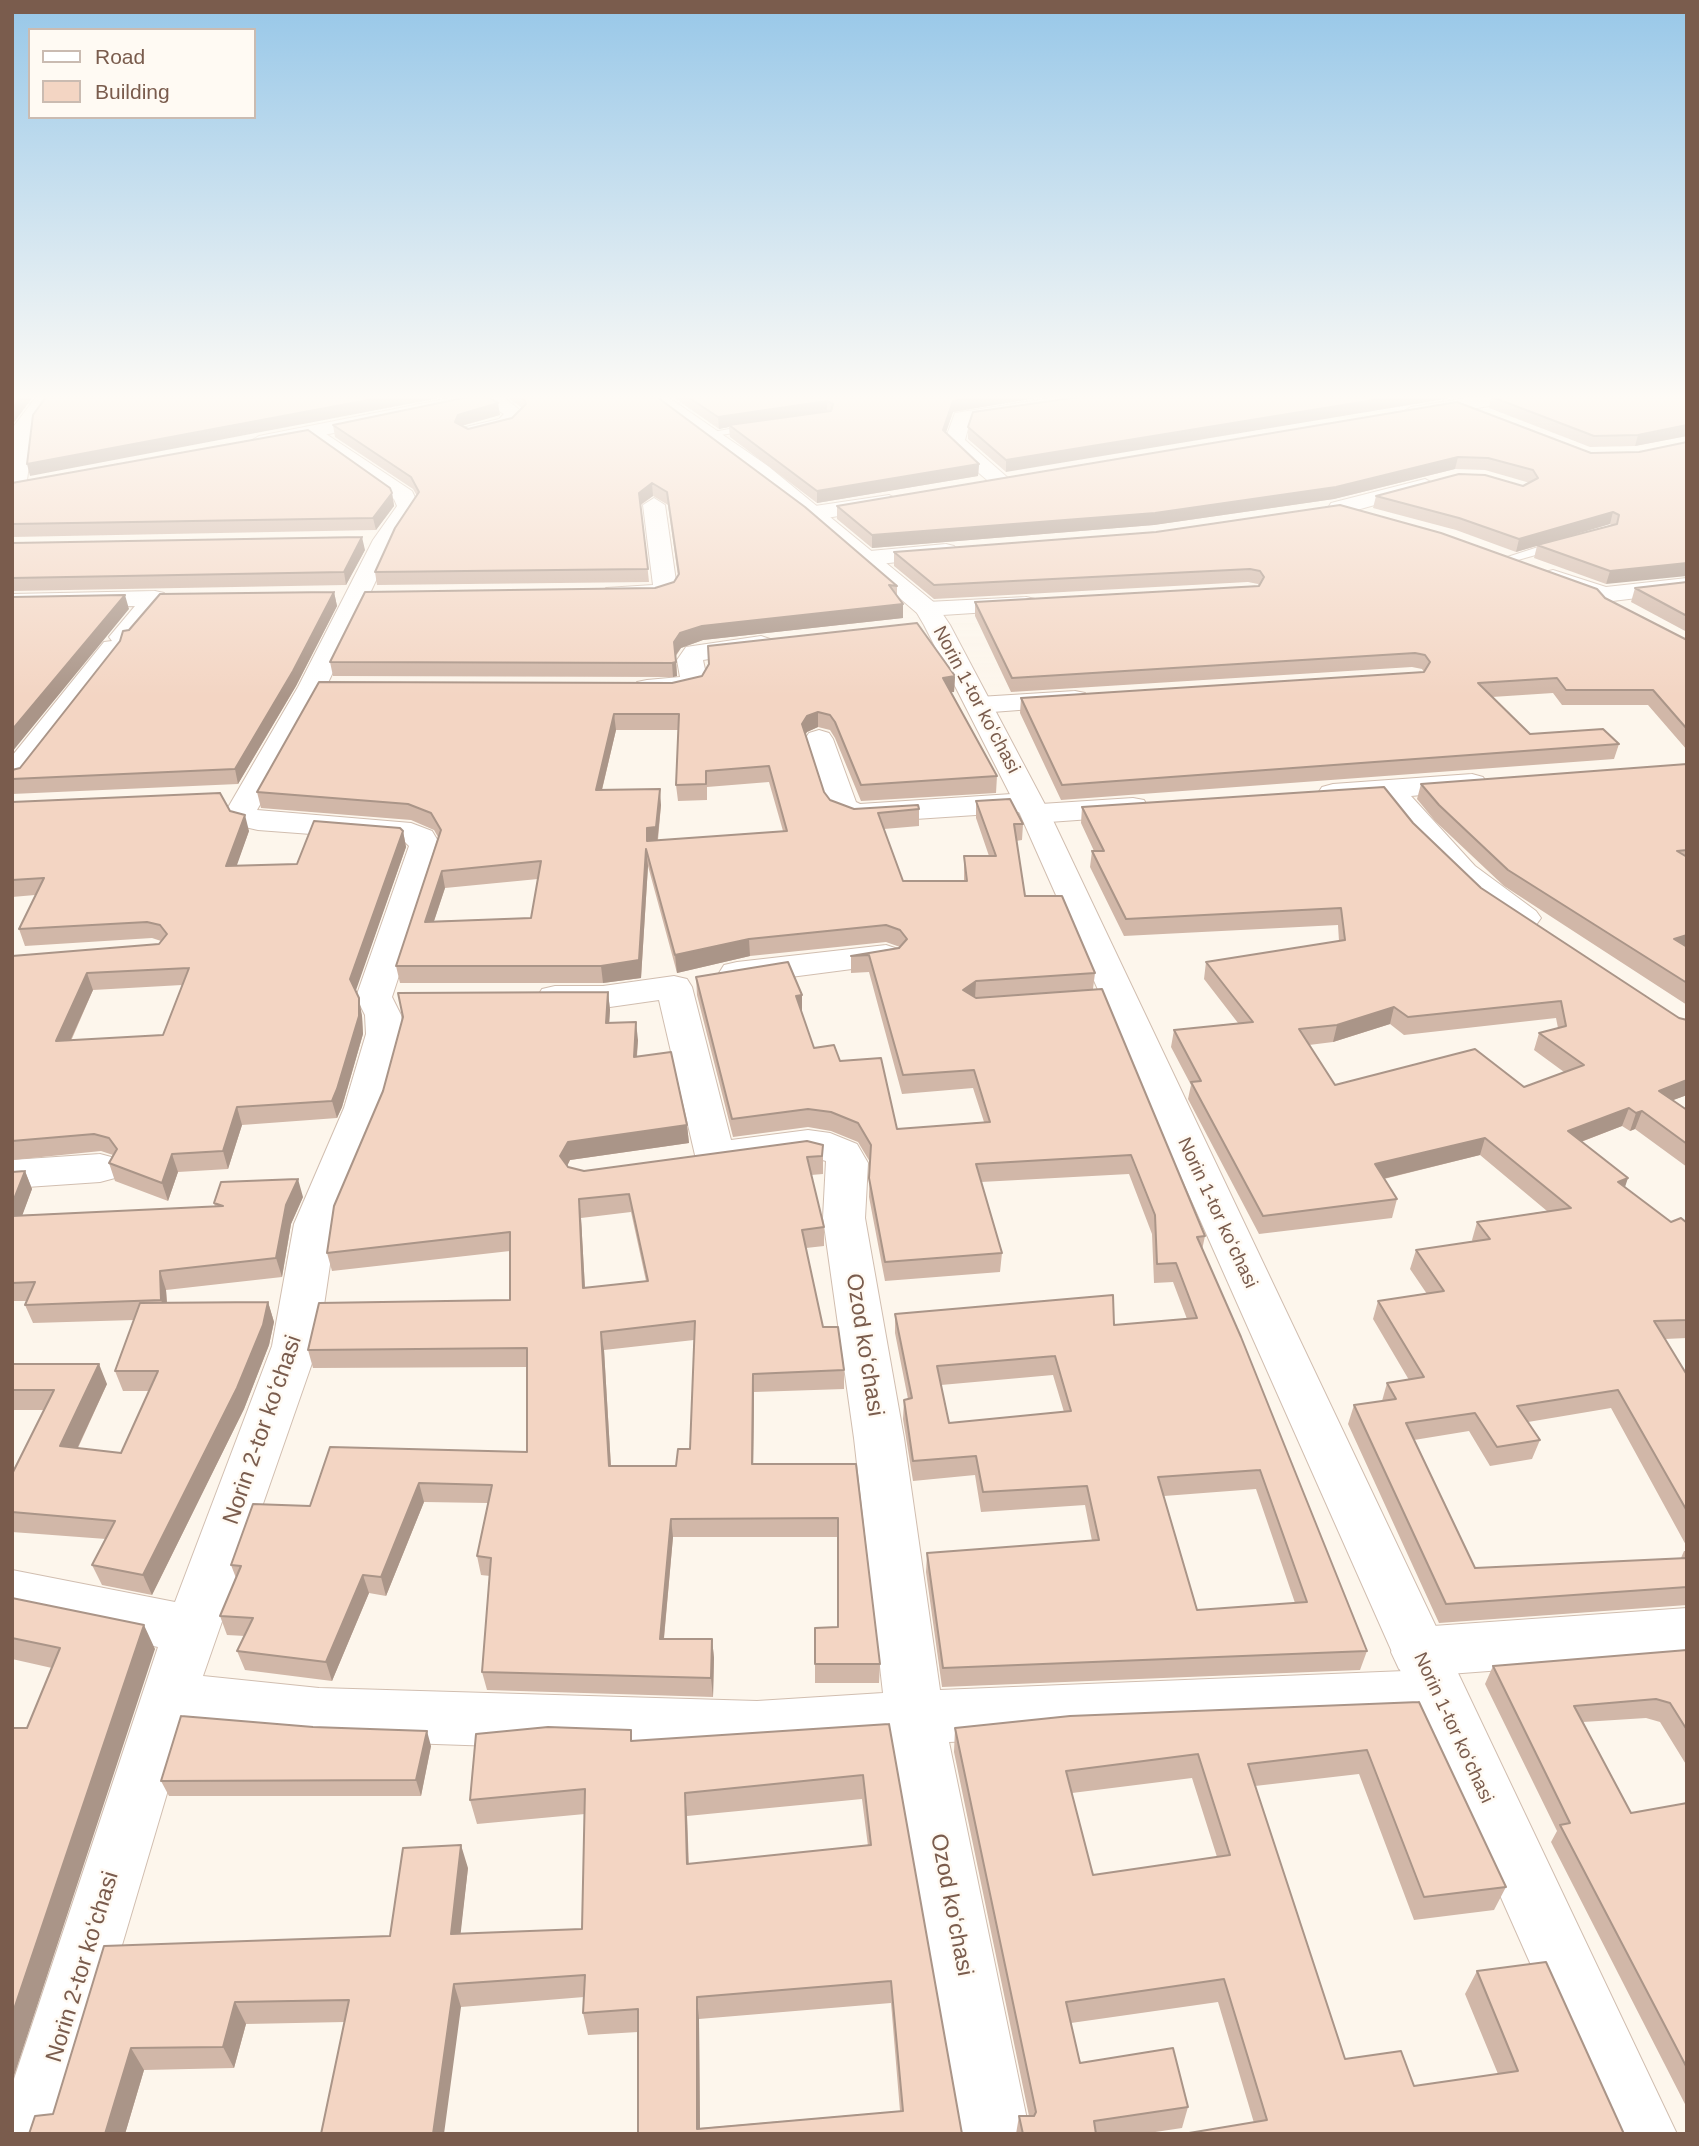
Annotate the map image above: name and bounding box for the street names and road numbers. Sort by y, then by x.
street label: Norin 1-tor koʻchasi [928,622,1024,778]
street label: Norin 1-tor koʻchasi [1172,1134,1262,1292]
street label: Ozod koʻchasi [839,1272,889,1418]
street label: Norin 2-tor koʻchasi [218,1332,308,1528]
street label: Norin 1-tor koʻchasi [1408,1649,1498,1807]
street label: Ozod koʻchasi [924,1831,978,1979]
street label: Norin 2-tor koʻchasi [41,1868,125,2066]

